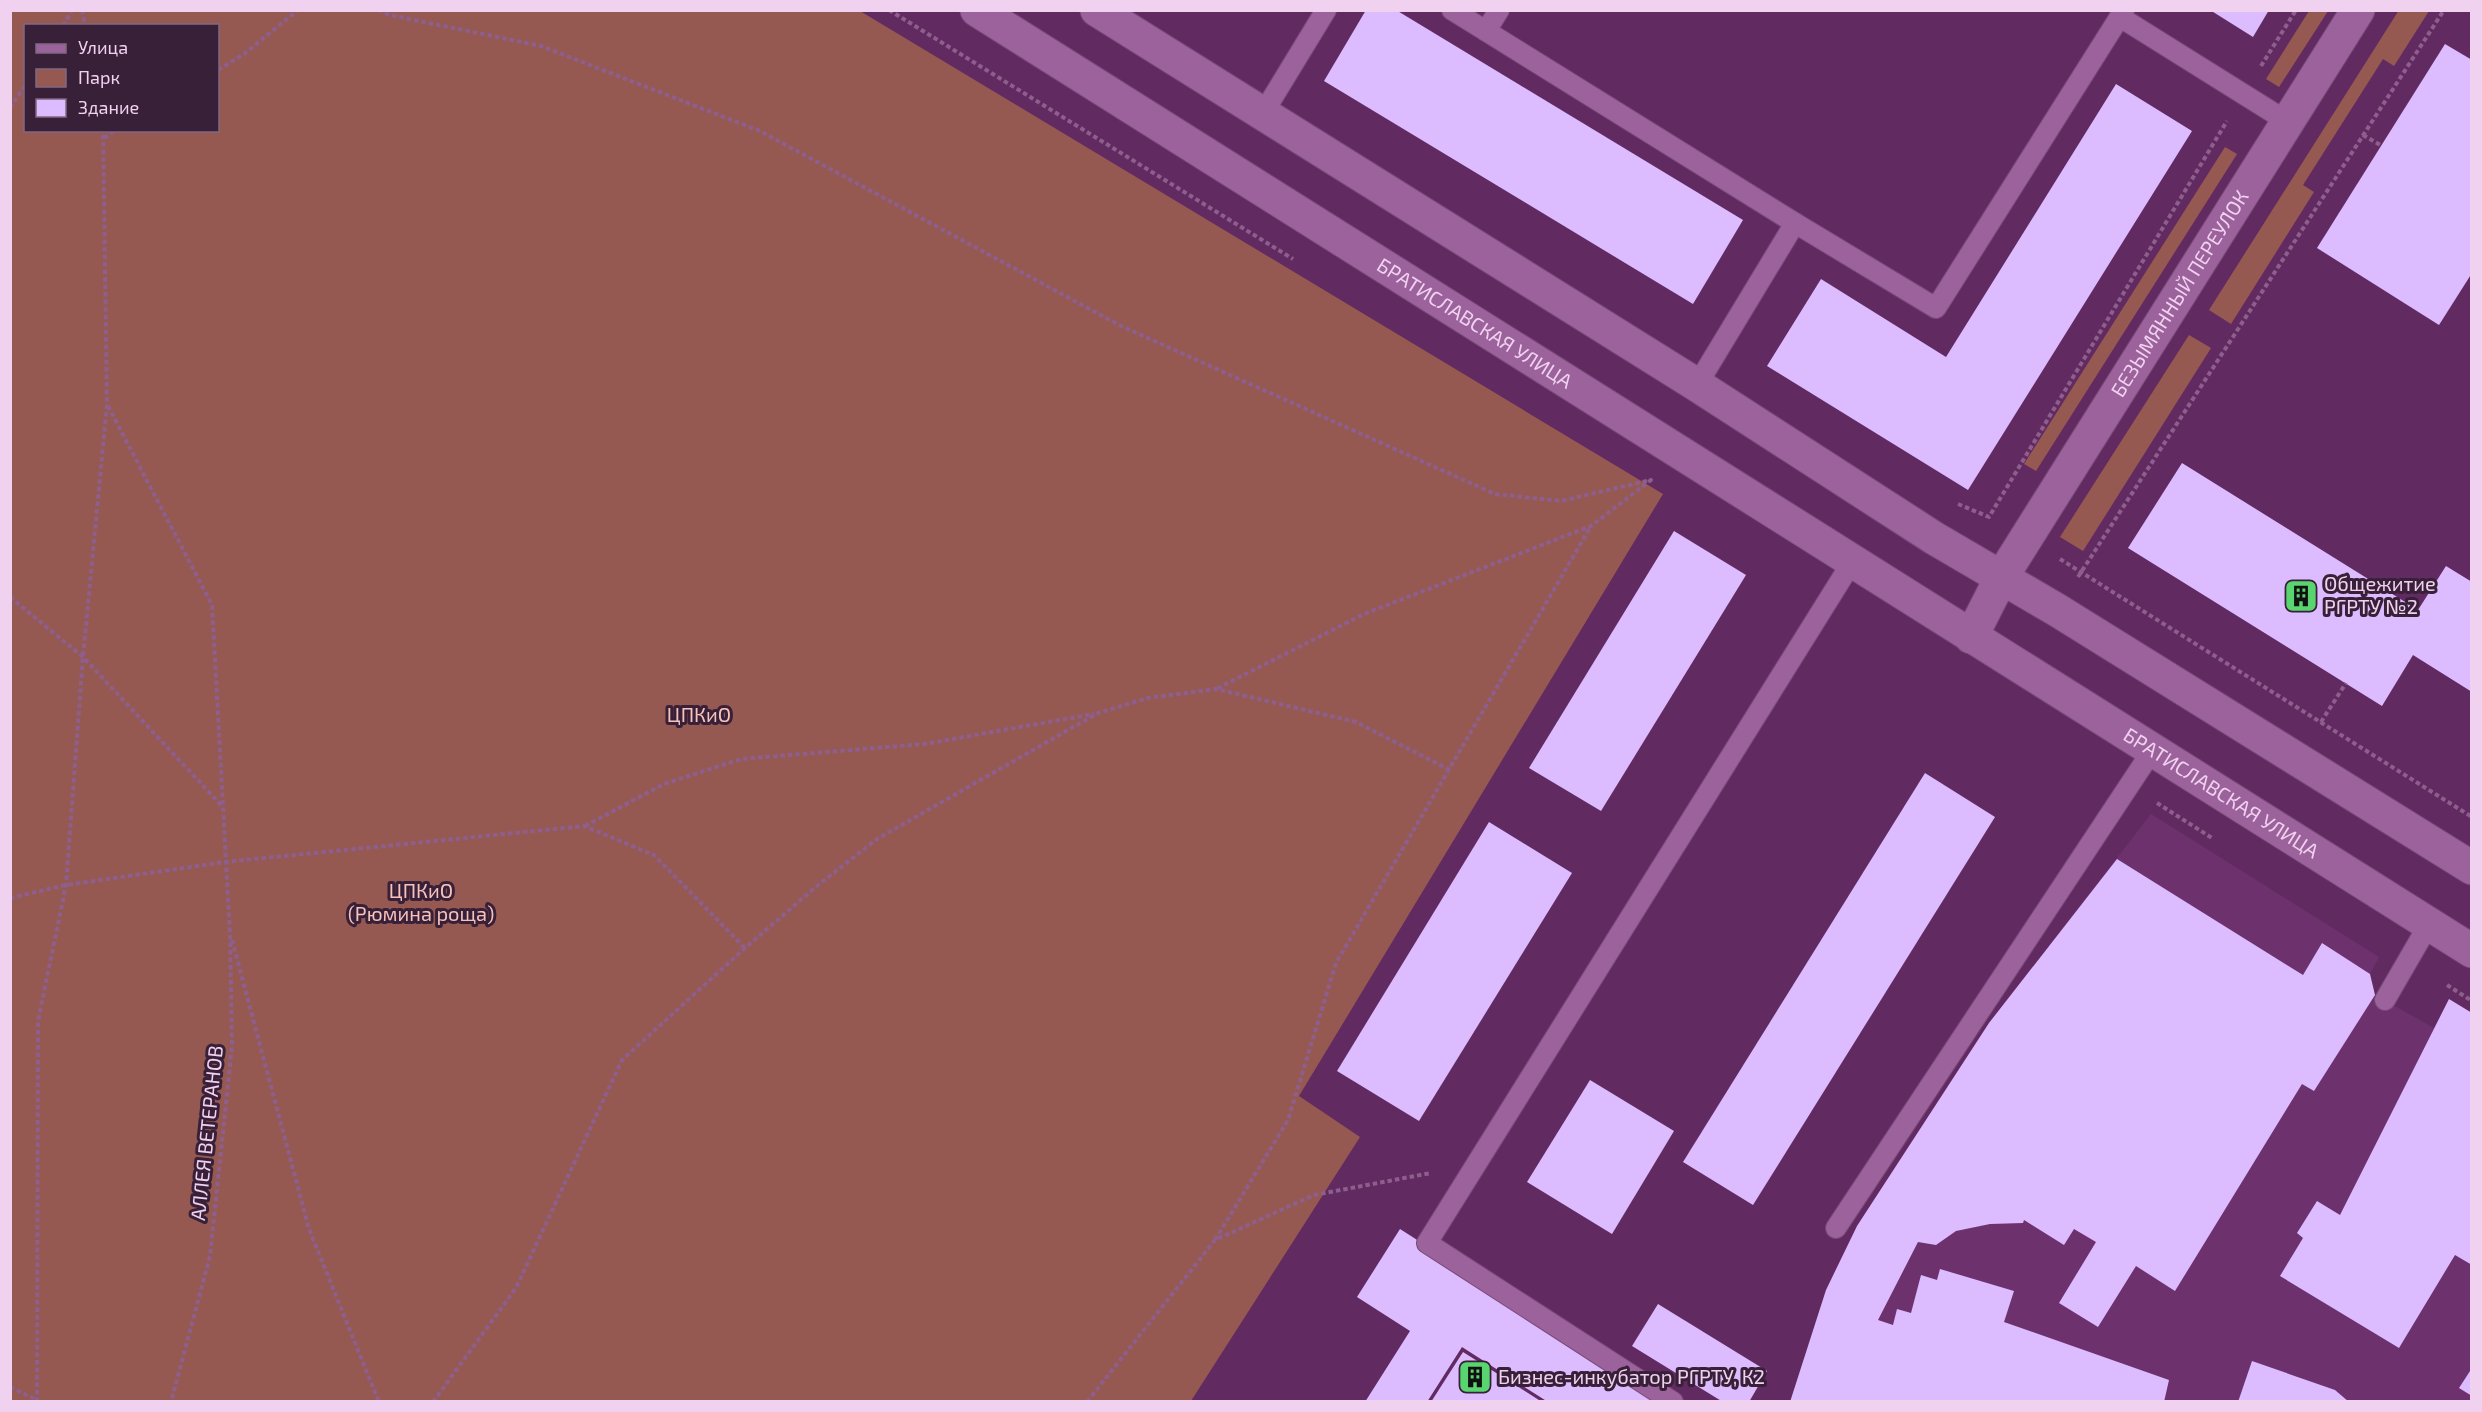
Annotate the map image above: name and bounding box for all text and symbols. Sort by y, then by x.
legend [24,24,219,132]
text: Улица [78,36,128,58]
text: Парк [78,66,120,88]
text: Здание [78,96,139,118]
street label: БЕЗЫМЯННЫЙ ПЕРЕУЛОК [2105,185,2253,401]
street label: БРАТИСЛАВСКАЯ УЛИЦА [1373,252,1578,393]
place label: Общежитие РГРТУ №2 [2324,571,2436,618]
building icon: Общежитие РГРТУ №2 [2283,578,2319,614]
park label: ЦПКиО [667,702,731,726]
street label: БРАТИСЛАВСКАЯ УЛИЦА [2120,722,2324,863]
park label: ЦПКиО (Рюмина роща) [348,878,494,925]
street label: АЛЛЕЯ ВЕТЕРАНОВ [185,1044,227,1222]
building icon: Бизнес-инкубатор РГРТУ, К2 [1457,1359,1493,1395]
place label: Бизнес-инкубатор РГРТУ, К2 [1498,1364,1765,1389]

